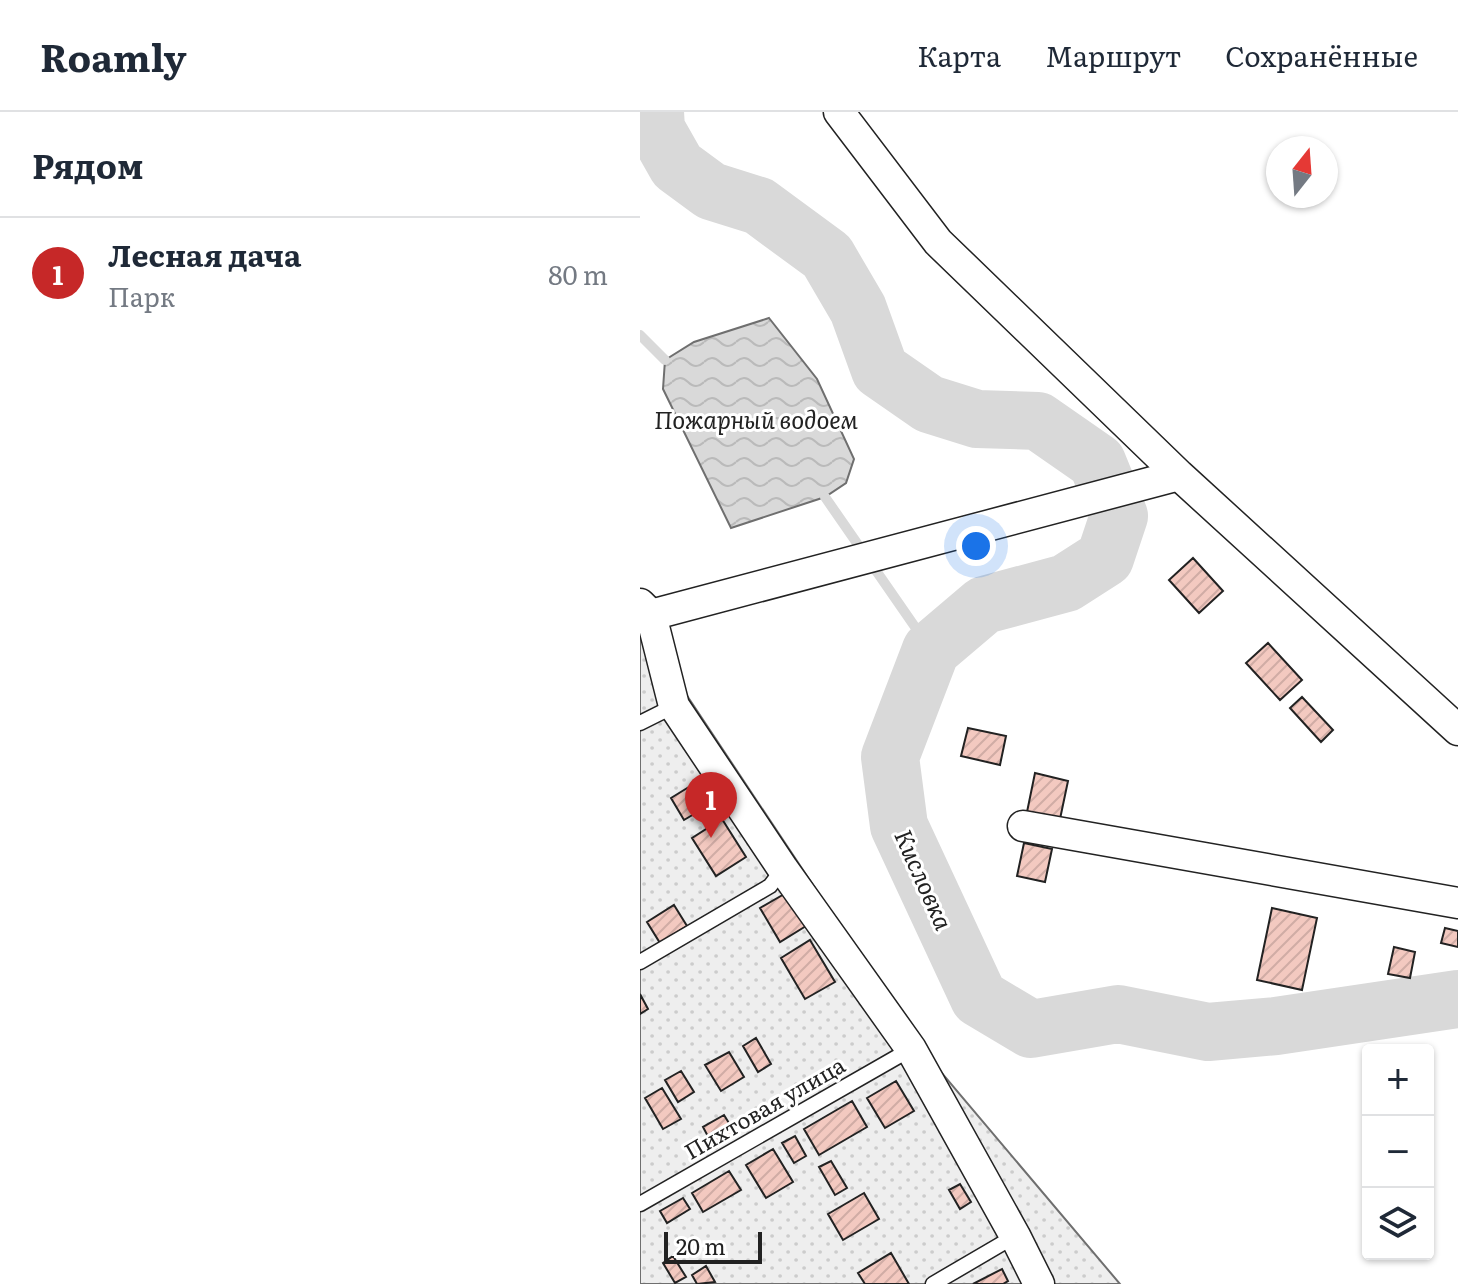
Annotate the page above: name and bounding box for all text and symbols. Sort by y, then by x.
text: Roamly [40,27,186,84]
text: Карта [917,34,1001,76]
text: Маршрут [1045,34,1181,76]
text: Сохранённые [1225,34,1418,76]
north arrow [1266,136,1338,208]
text: Рядом [32,139,144,189]
text: Лесная дача [108,232,301,276]
text: 1 [53,254,63,293]
text: 80 m [548,254,608,293]
text: Парк [108,276,175,315]
water label: Пожарный водоем [654,401,859,436]
your location [956,526,996,566]
pin: 1 [685,772,737,838]
water label: Кисловка [887,823,963,935]
map controls [1362,1044,1434,1260]
button: + [1362,1044,1434,1116]
street label: Пихтовая улица [677,1047,851,1167]
button: − [1362,1116,1434,1188]
button: layers [1362,1188,1434,1260]
scale bar [664,1228,762,1264]
text: 20 m [676,1229,726,1262]

